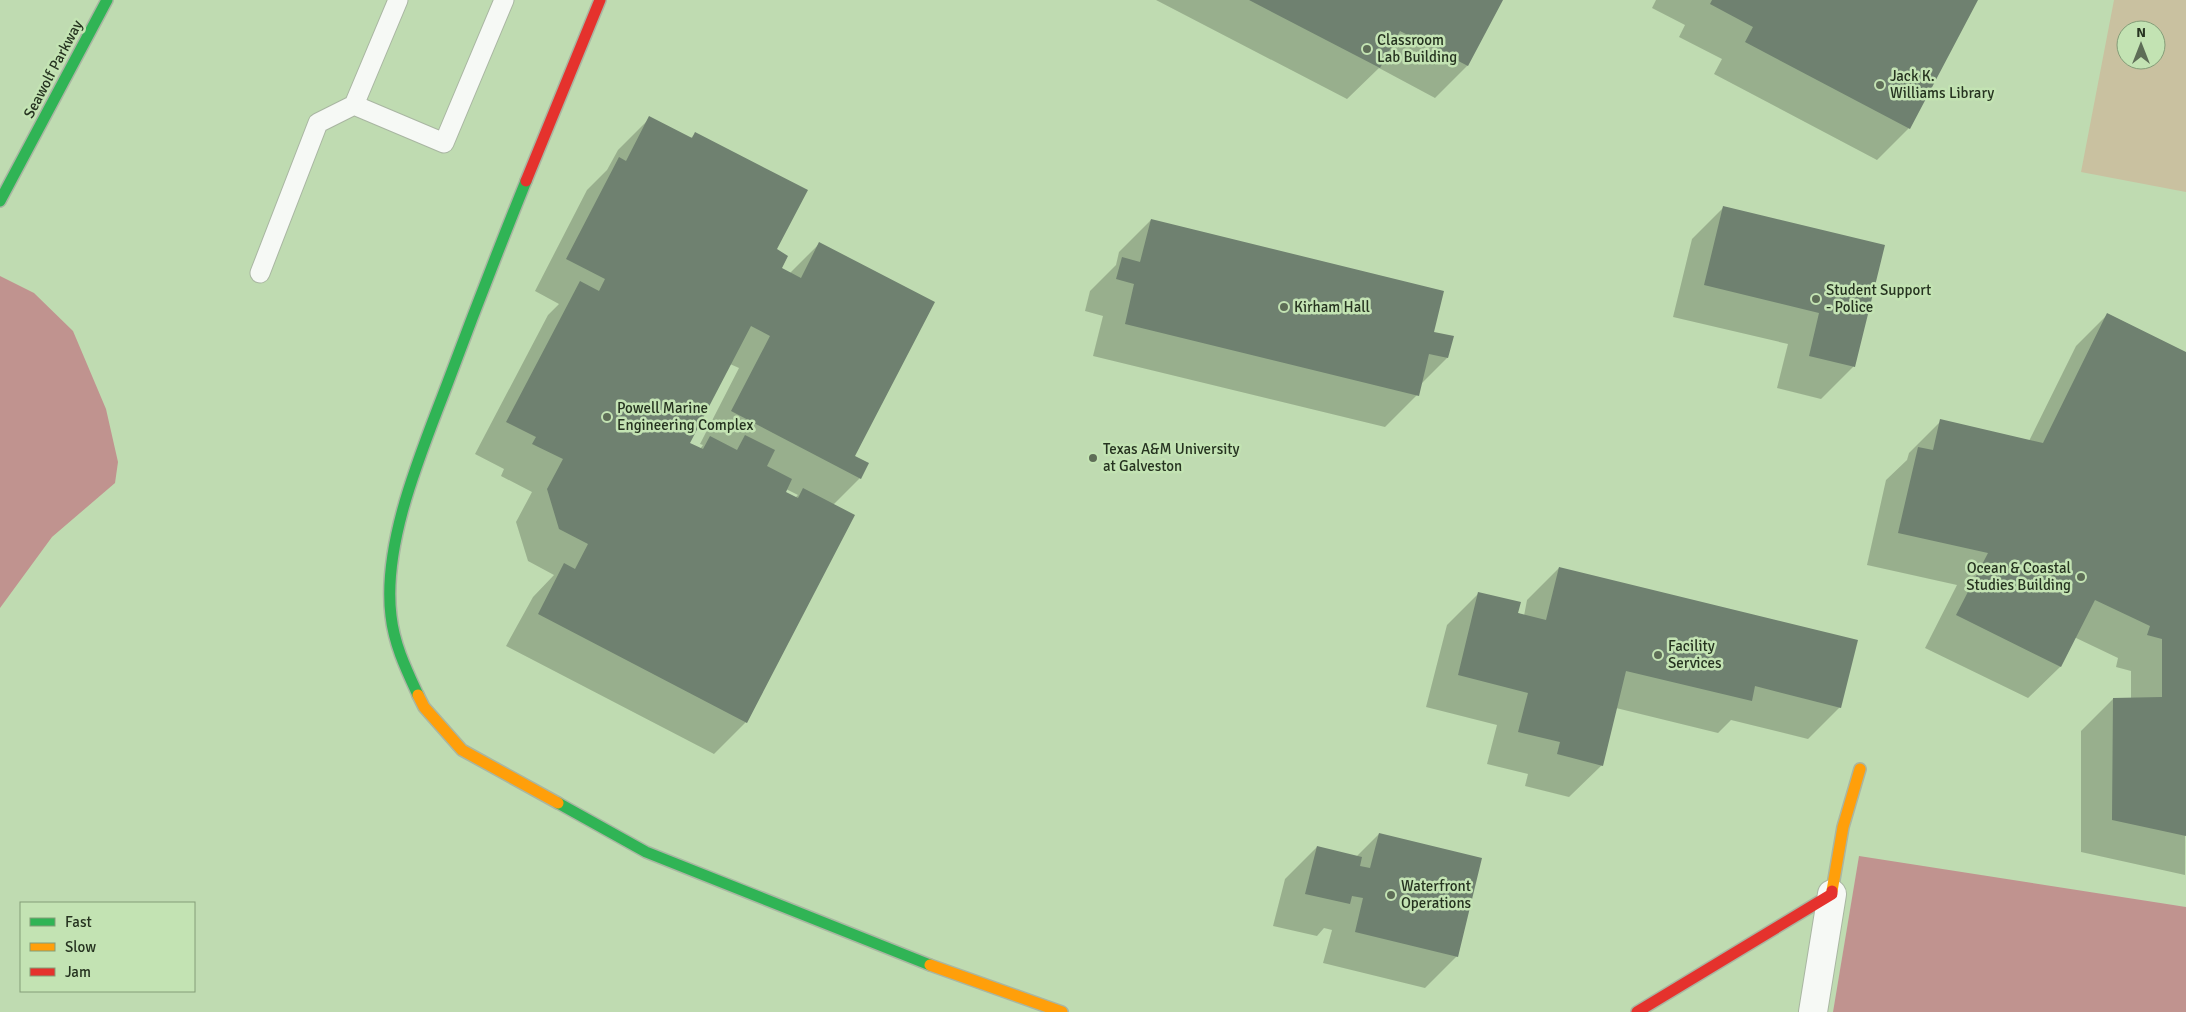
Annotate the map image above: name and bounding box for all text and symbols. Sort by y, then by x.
street label: Seawolf Parkway [20,17,86,121]
north arrow [2116,20,2166,70]
text: N [2136,24,2146,41]
place label: Classroom Lab Building [1377,31,1457,66]
marker: Classroom Lab Building [1361,43,1373,55]
place label: Jack K. Williams Library [1890,67,1994,102]
marker: Jack K. Williams Library [1874,79,1886,91]
place label: Student Support - Police [1826,281,1931,316]
marker: Student Support - Police [1810,293,1822,305]
place label: Kirham Hall [1294,298,1370,316]
marker: Kirham Hall [1278,301,1290,313]
place label: Powell Marine Engineering Complex [617,399,753,434]
marker: Powell Marine Engineering Complex [601,411,613,423]
place label: Texas A&M University at Galveston [1103,440,1240,475]
marker: Texas A&M University at Galveston [1087,452,1099,464]
place label: Ocean & Coastal Studies Building [1966,559,2071,594]
marker: Ocean & Coastal Studies Building [2075,571,2087,583]
place label: Facility Services [1668,637,1722,672]
marker: Facility Services [1652,649,1664,661]
place label: Waterfront Operations [1401,877,1472,912]
marker: Waterfront Operations [1385,889,1397,901]
legend [20,902,195,992]
text: Fast [65,913,92,931]
text: Slow [65,938,96,956]
text: Jam [65,963,91,981]

